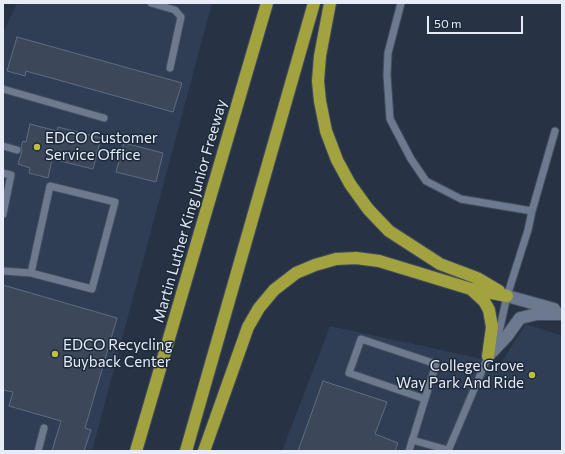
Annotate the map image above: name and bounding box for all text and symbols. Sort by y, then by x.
scale bar [429,8,525,34]
text: 50 m [434,16,462,30]
street label: Martin Luther King Junior Freeway [149,97,231,325]
place label: EDCO Customer Service Office [45,129,158,164]
marker: EDCO Customer Service Office [32,142,42,152]
place label: EDCO Recycling Buyback Center [63,336,173,371]
marker: EDCO Recycling Buyback Center [50,349,60,359]
place label: College Grove Way Park And Ride [396,357,524,392]
marker: College Grove Way Park And Ride [527,370,537,380]

